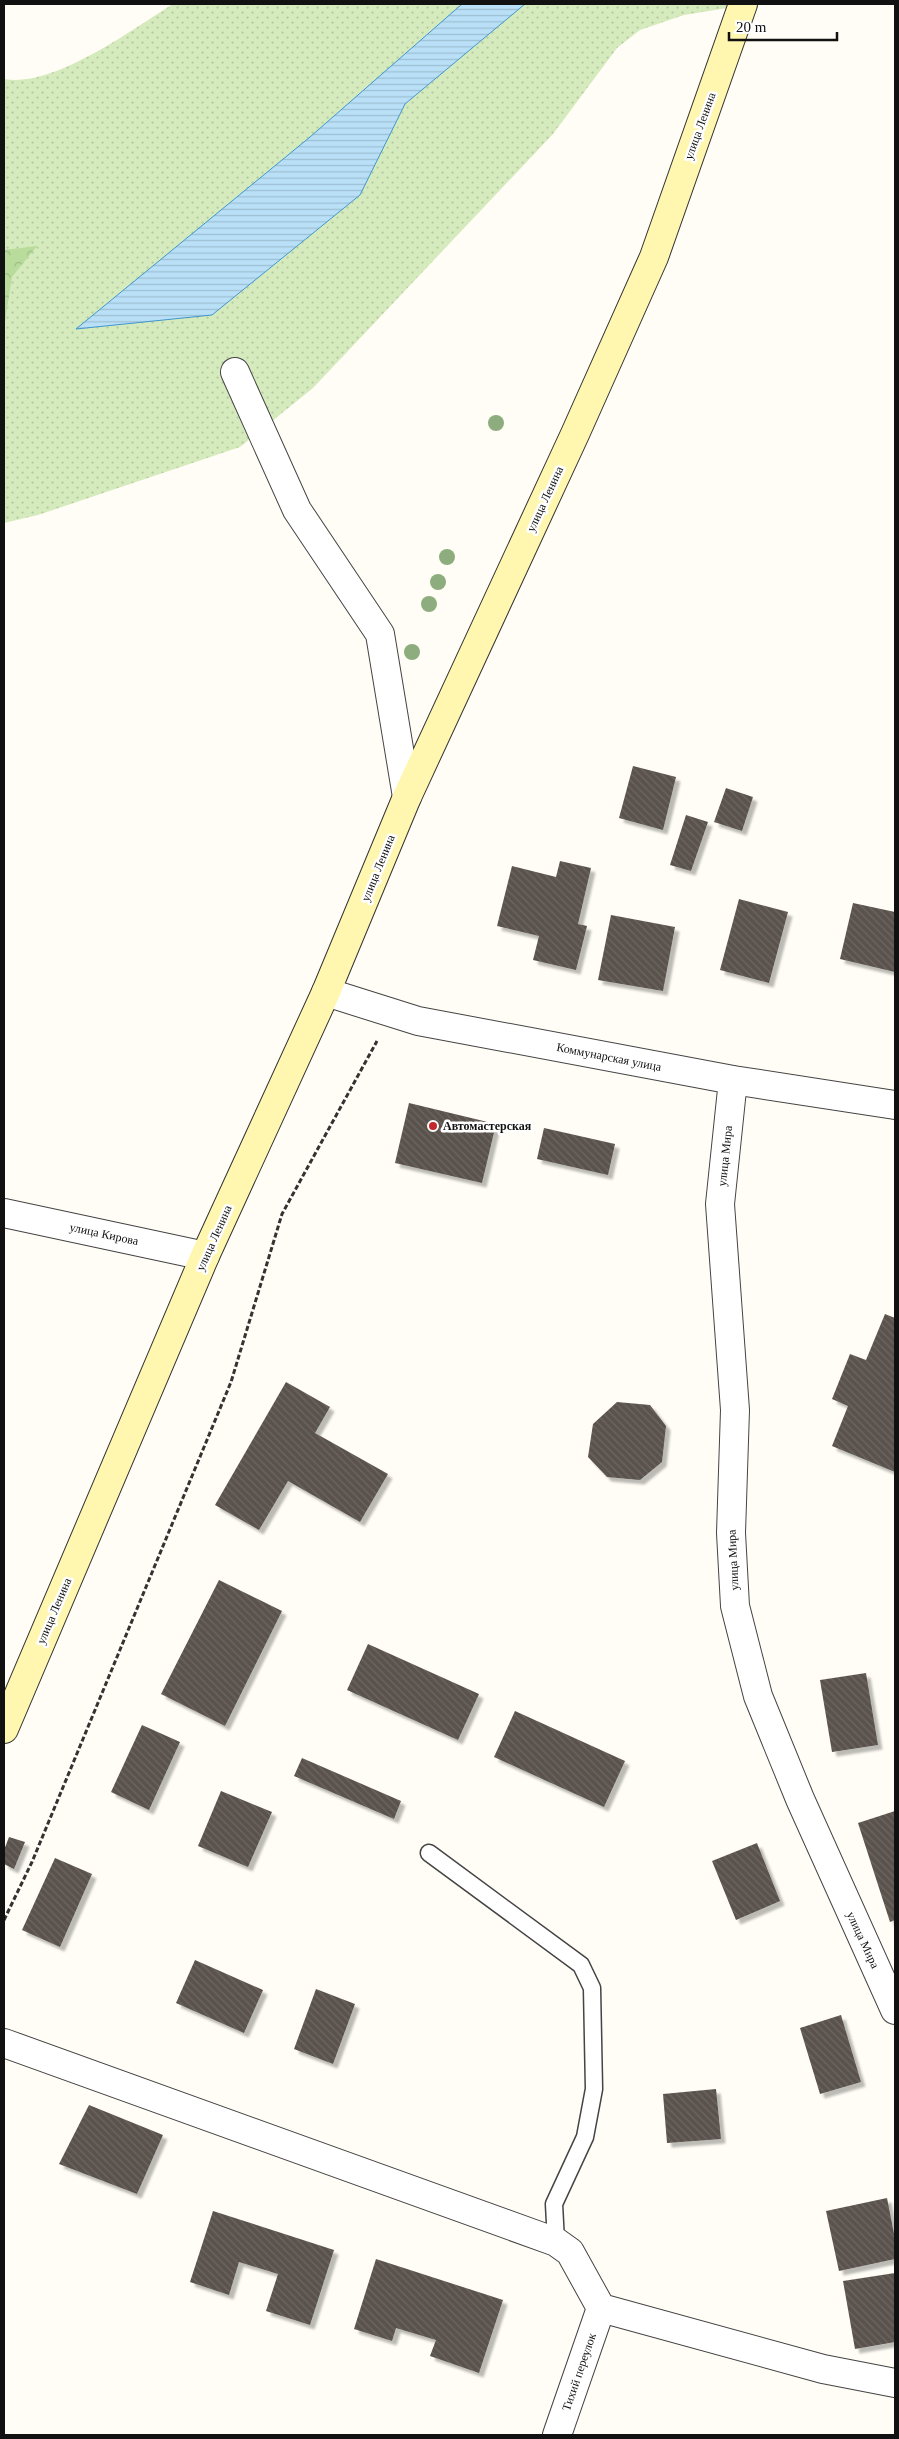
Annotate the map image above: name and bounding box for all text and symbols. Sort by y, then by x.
scale bar [729,10,836,42]
text: 20 m [736,19,767,35]
street label: улица Ленина [681,90,719,162]
street label: улица Ленина [524,463,567,534]
street label: улица Ленина [358,832,398,903]
street label: Коммунарская улица [555,1040,663,1074]
place label: Автомастерская [443,1119,532,1133]
marker: Автомастерская [427,1120,439,1132]
street label: улица Мира [715,1124,735,1187]
street label: улица Ленина [193,1202,235,1273]
street label: улица Кирова [68,1220,140,1248]
street label: улица Мира [724,1528,742,1591]
street label: улица Ленина [34,1575,74,1646]
street label: улица Мира [844,1909,883,1971]
street label: Тихий переулок [559,2331,599,2413]

